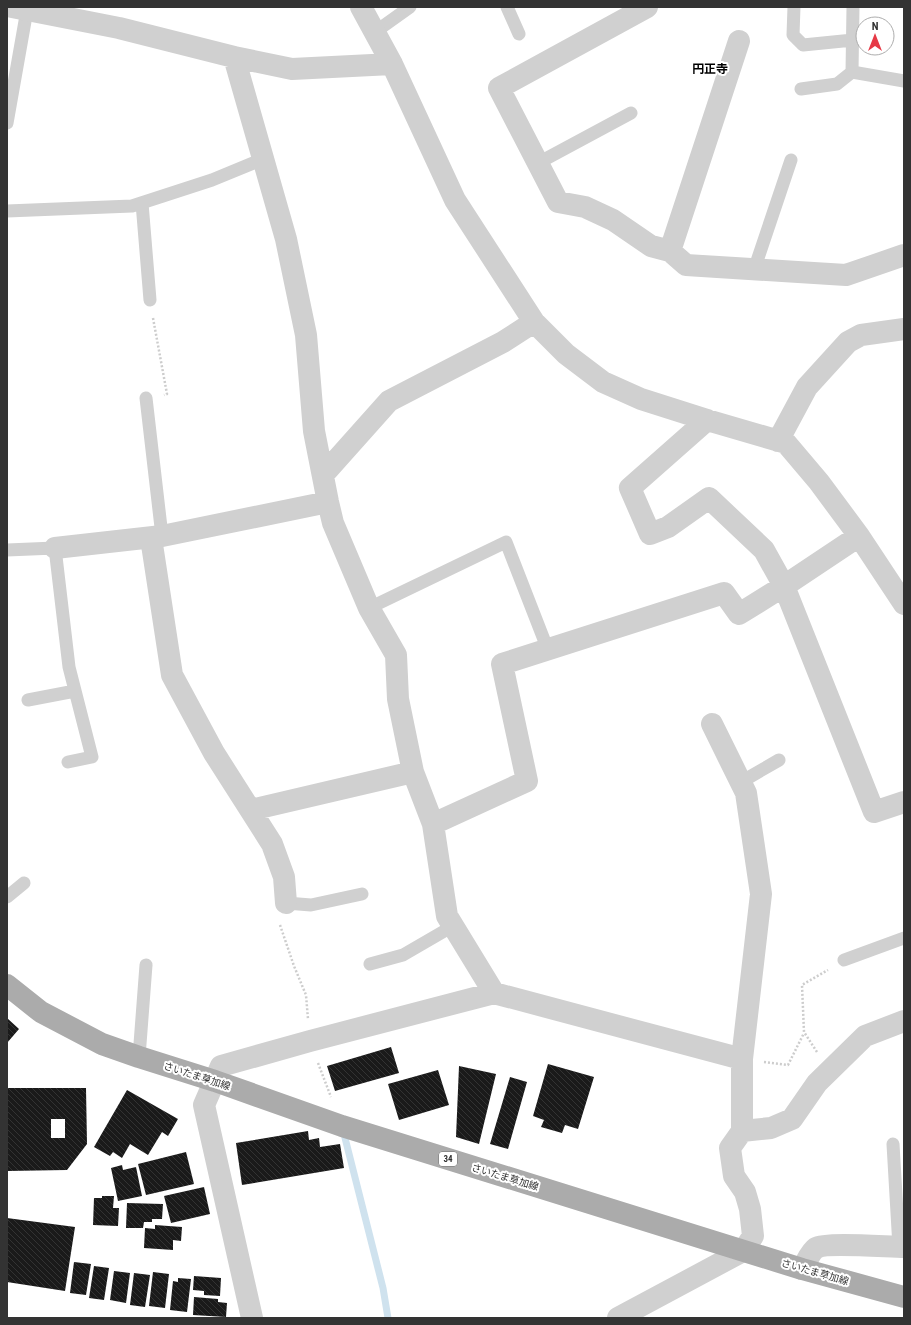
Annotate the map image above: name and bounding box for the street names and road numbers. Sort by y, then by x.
street label: さいたま草加線 [162,1060,232,1092]
road number: 34 [439,1152,457,1166]
street label: さいたま草加線 [470,1162,540,1192]
street label: さいたま草加線 [780,1257,850,1287]

